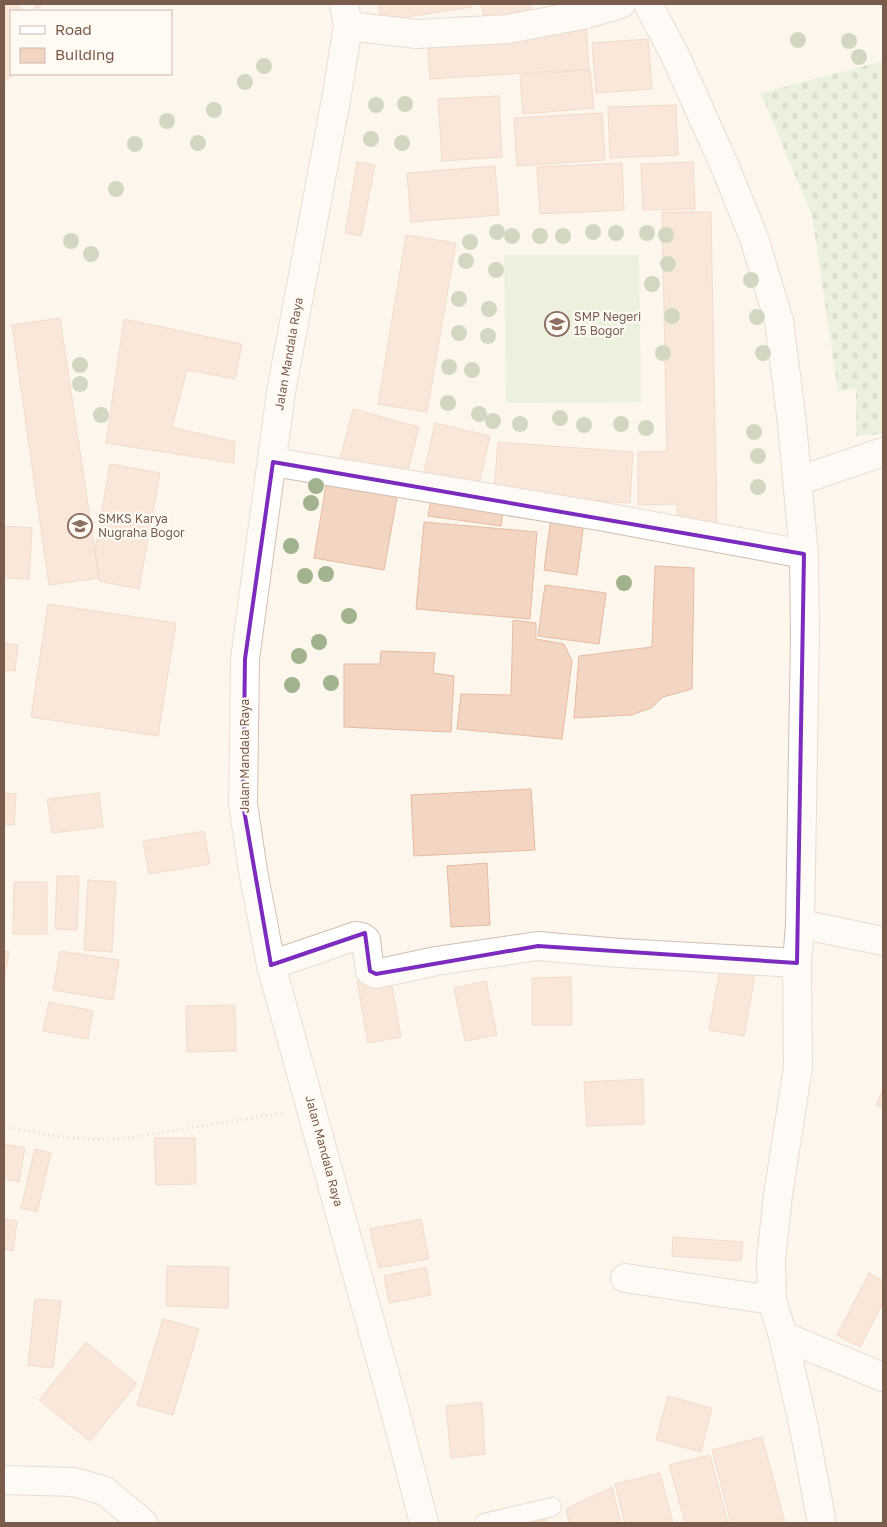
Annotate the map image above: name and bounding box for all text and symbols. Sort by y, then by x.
legend [10,10,172,75]
text: Road [55,20,92,38]
text: Building [55,45,115,63]
street label: Jalan Mandala Raya [271,296,306,412]
place label: SMP Negeri 15 Bogor [574,309,641,338]
school or university icon: SMP Negeri 15 Bogor [544,311,570,337]
place label: SMKS Karya Nugraha Bogor [98,511,185,540]
school or university icon: SMKS Karya Nugraha Bogor [67,513,93,539]
street label: Jalan Mandala Raya [237,699,252,813]
street label: Jalan Mandala Raya [302,1094,347,1208]

